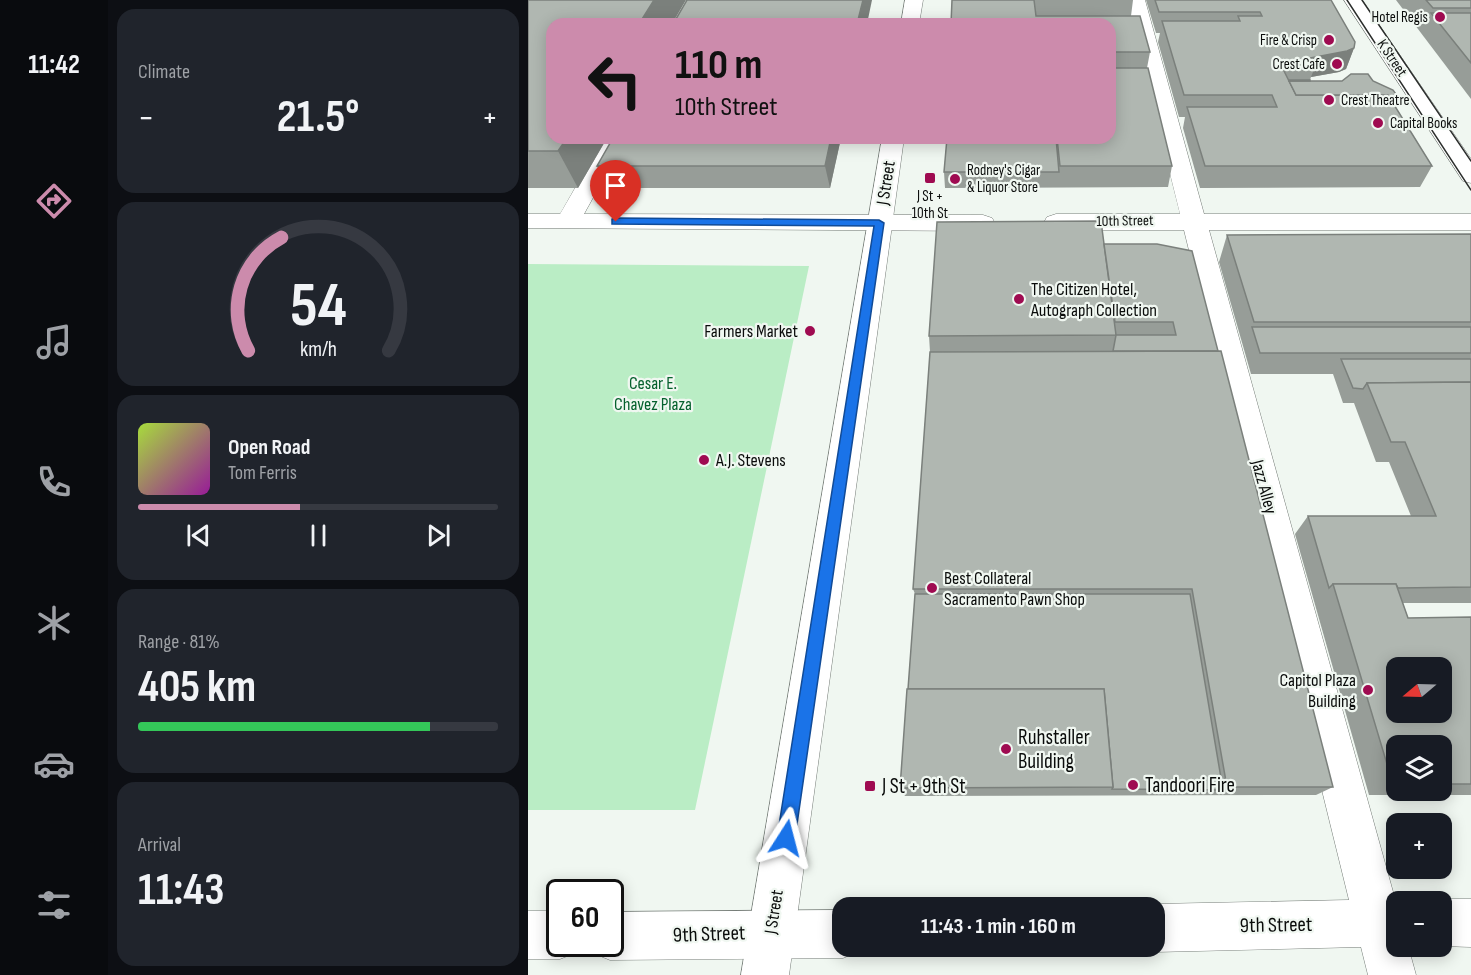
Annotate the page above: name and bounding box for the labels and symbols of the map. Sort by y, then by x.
place label: Hotel Regis [1372,8,1428,27]
marker: Hotel Regis [1433,10,1447,24]
place label: Fire & Crisp [1260,31,1317,50]
marker: Fire & Crisp [1322,33,1336,47]
street label: K Street [1373,36,1412,81]
place label: Crest Cafe [1273,55,1325,74]
marker: Crest Cafe [1330,57,1344,71]
place label: Crest Theatre [1341,91,1410,110]
marker: Crest Theatre [1322,93,1336,107]
place label: Capital Books [1390,114,1457,133]
marker: Capital Books [1371,116,1385,130]
street label: J Street [872,159,900,208]
pin [590,160,641,222]
place label: Rodney's Cigar & Liquor Store [967,161,1041,197]
marker: J St + 10th St [923,171,937,185]
marker: Rodney's Cigar & Liquor Store [948,172,962,186]
place label: J St + 10th St [912,187,949,223]
street label: 10th Street [1096,211,1154,231]
place label: The Citizen Hotel, Autograph Collection [1030,279,1157,321]
marker: The Citizen Hotel, Autograph Collection [1012,292,1026,306]
place label: Farmers Market [704,321,799,342]
marker: Farmers Market [803,324,817,338]
park label: Cesar E. Chavez Plaza [614,373,692,415]
place label: A.J. Stevens [715,450,786,471]
marker: A.J. Stevens [697,453,711,467]
street label: Jazz Alley [1246,457,1281,516]
place label: Best Collateral Sacramento Pawn Shop [944,568,1085,610]
marker: Best Collateral Sacramento Pawn Shop [925,581,939,595]
north arrow [1386,657,1452,723]
place label: Capitol Plaza Building [1280,670,1356,712]
marker: Capitol Plaza Building [1361,683,1375,697]
place label: Ruhstaller Building [1018,725,1090,774]
marker: Ruhstaller Building [999,742,1013,756]
place label: Tandoori Fire [1145,773,1235,798]
place label: J St + 9th St [881,774,966,799]
marker: Tandoori Fire [1126,778,1140,792]
marker: J St + 9th St [863,779,877,793]
position arrow [754,806,818,870]
speed limit sign: 60 [546,879,624,957]
street label: J Street [760,888,788,937]
street label: 9th Street [1240,912,1312,938]
street label: 9th Street [672,920,746,948]

